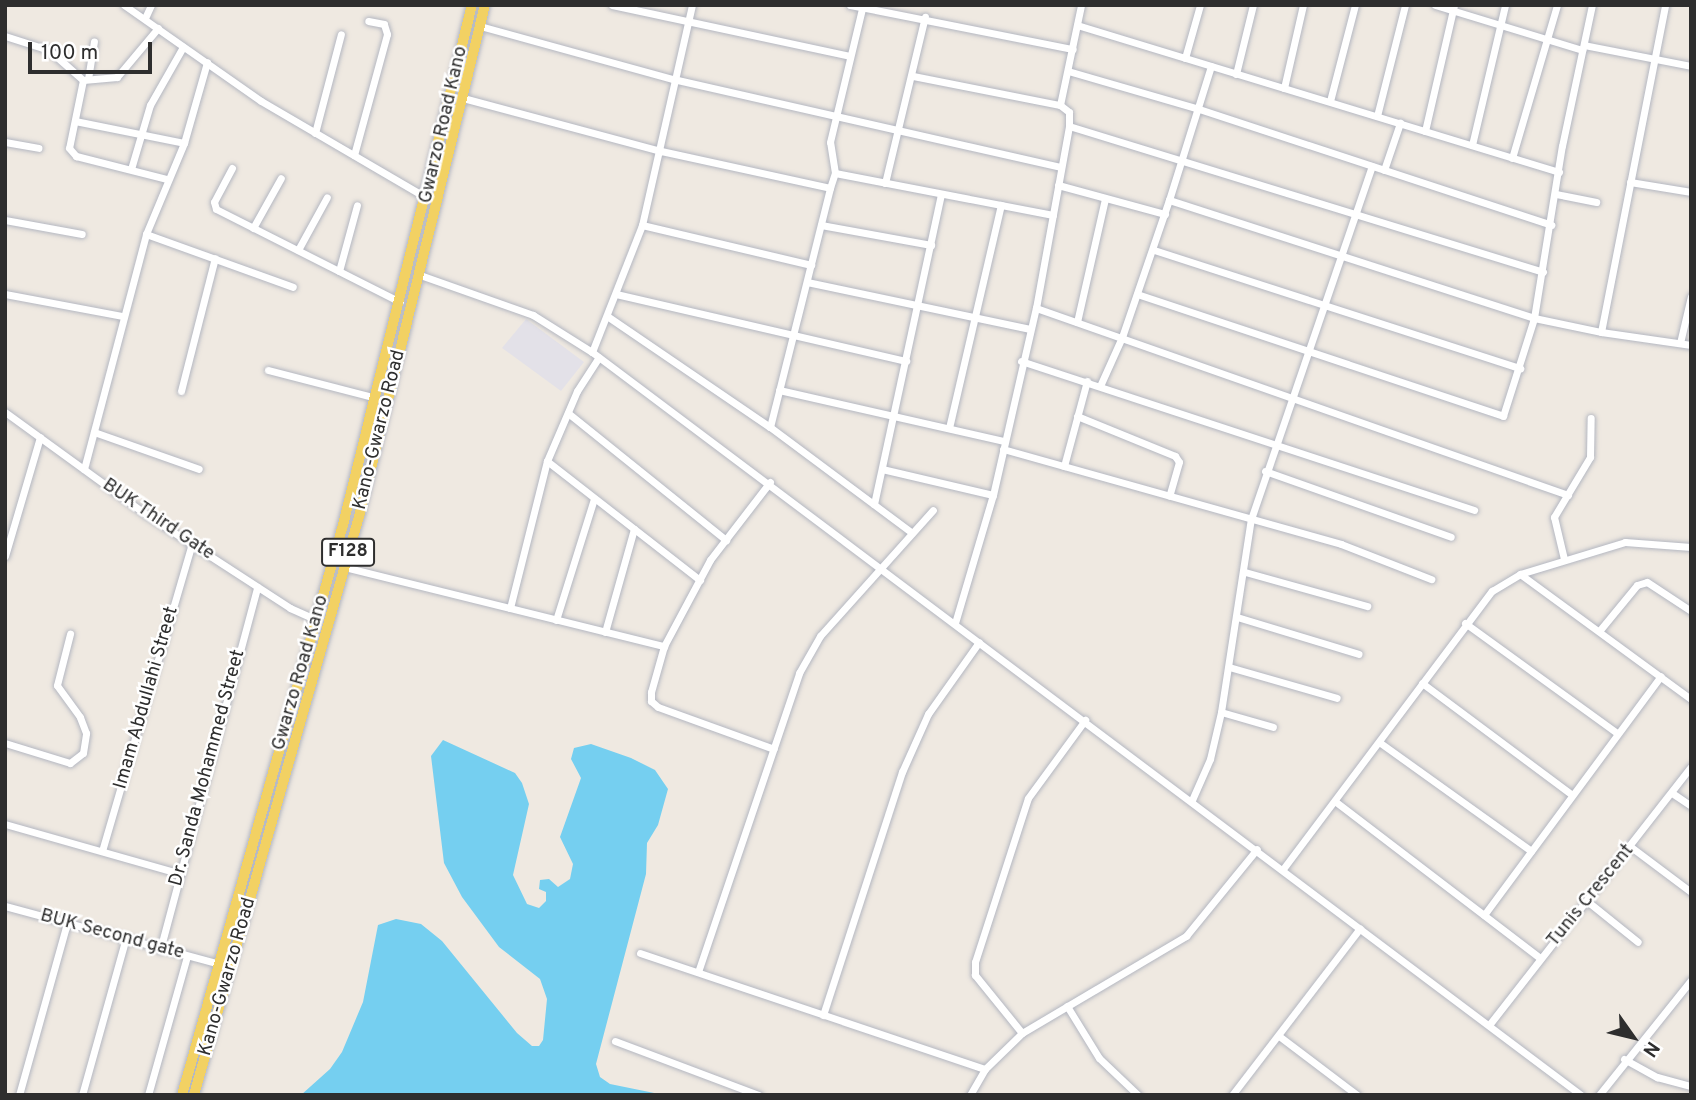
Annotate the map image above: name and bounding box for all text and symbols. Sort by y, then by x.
scale bar [32,28,156,72]
text: 100 m [41,40,98,67]
street label: Gwarzo Road Kano [415,44,473,206]
street label: Kano-Gwarzo Road [349,348,411,512]
street label: BUK Third Gate [97,474,219,566]
road number: F128 [320,538,376,566]
street label: Gwarzo Road Kano [268,593,334,753]
street label: Imam Abdullahi Street [110,604,184,792]
street label: Dr. Sanda Mohammed Street [165,647,251,889]
street label: Tunis Crescent [1543,840,1639,952]
street label: Kano-Gwarzo Road [194,895,262,1059]
street label: BUK Second gate [38,905,186,965]
north arrow [1598,1002,1668,1072]
text: N [1637,1036,1664,1061]

